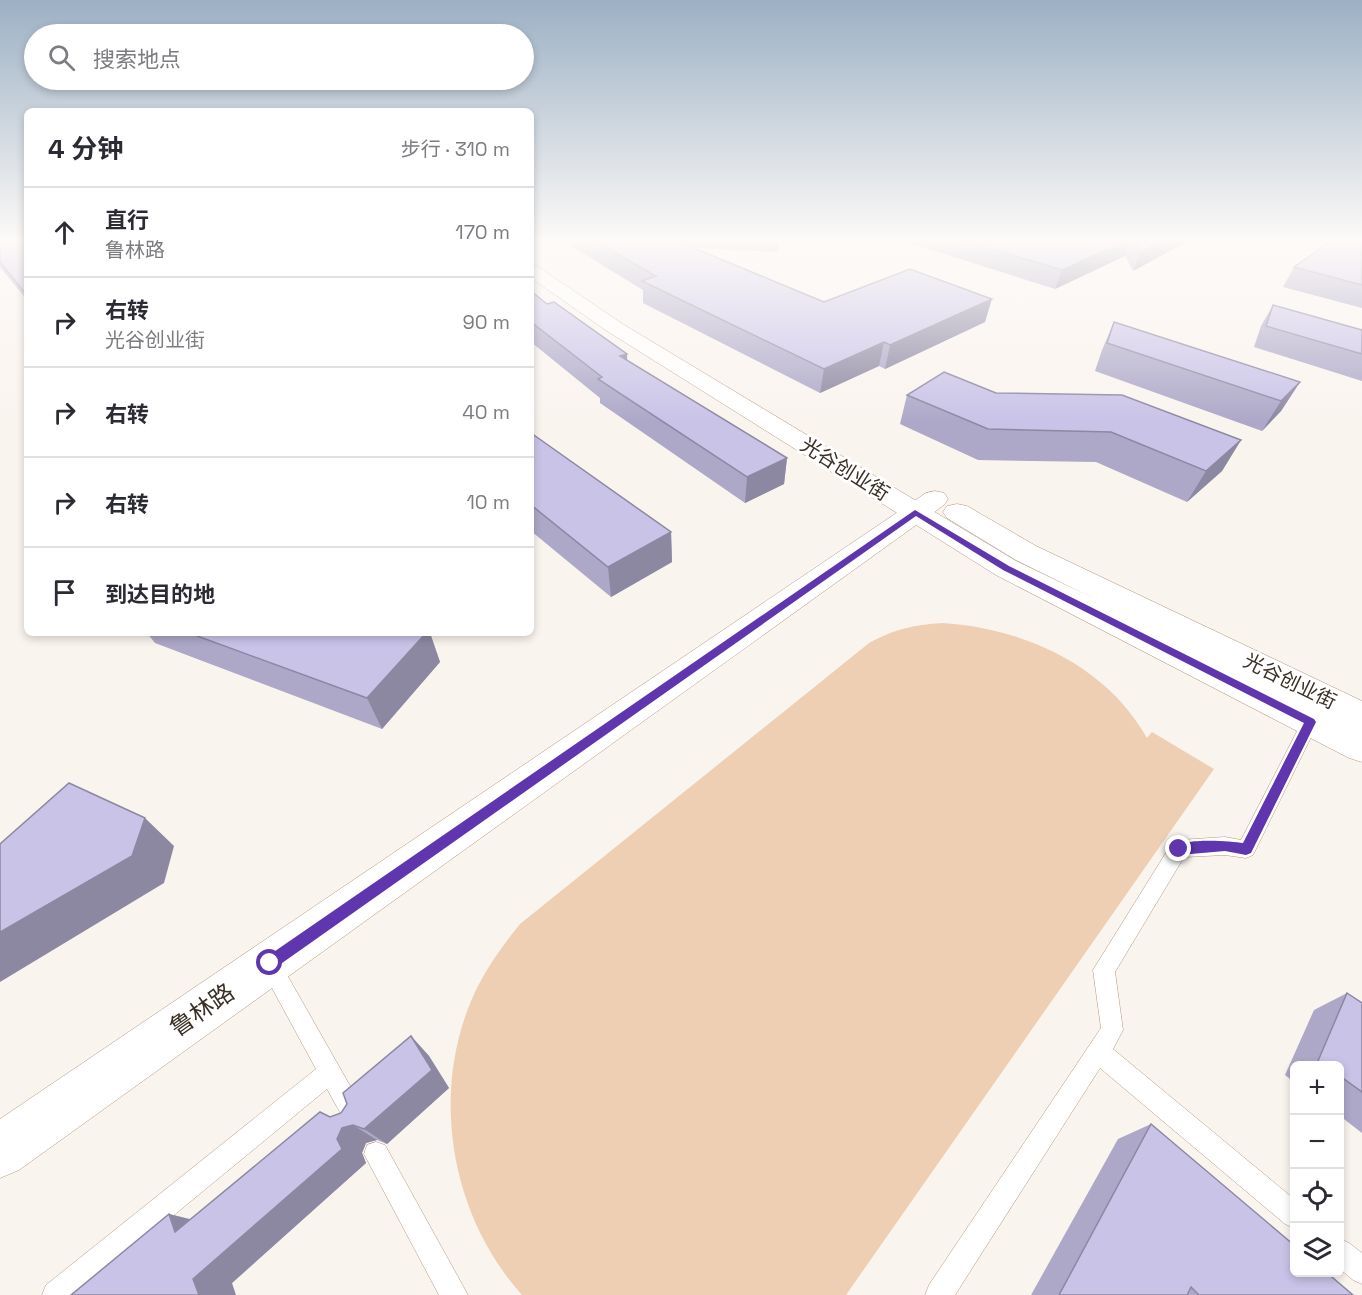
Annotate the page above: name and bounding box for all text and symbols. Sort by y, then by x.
search box [24,24,534,90]
icon: search [45,41,78,74]
text: 搜索地点 [93,45,181,73]
text: 4 分钟 [48,132,123,166]
text: 步行 · 310 m [401,136,510,162]
text: 直行 [105,206,149,234]
icon: ahead [48,216,81,249]
text: 170 m [455,219,510,245]
text: 鲁林路 [105,237,165,263]
text: 右转 [105,296,149,324]
icon: right [48,306,81,339]
text: 90 m [463,309,510,335]
text: 光谷创业街 [105,327,205,353]
icon: right [48,396,81,429]
text: 40 m [462,399,510,425]
text: 右转 [105,400,149,428]
street label: 光谷创业街 [796,431,894,507]
icon: right [48,486,81,519]
text: 10 m [466,489,510,515]
text: 右转 [105,490,149,518]
icon: arrive [48,576,81,609]
text: 到达目的地 [105,580,215,608]
street label: 光谷创业街 [1239,647,1341,715]
route end [1165,835,1191,861]
route start [256,949,282,975]
street label: 鲁林路 [163,976,240,1043]
map controls [1290,1061,1344,1277]
button: + [1290,1061,1344,1115]
button: − [1290,1115,1344,1169]
button: locate [1290,1169,1344,1223]
button: layers [1290,1223,1344,1277]

